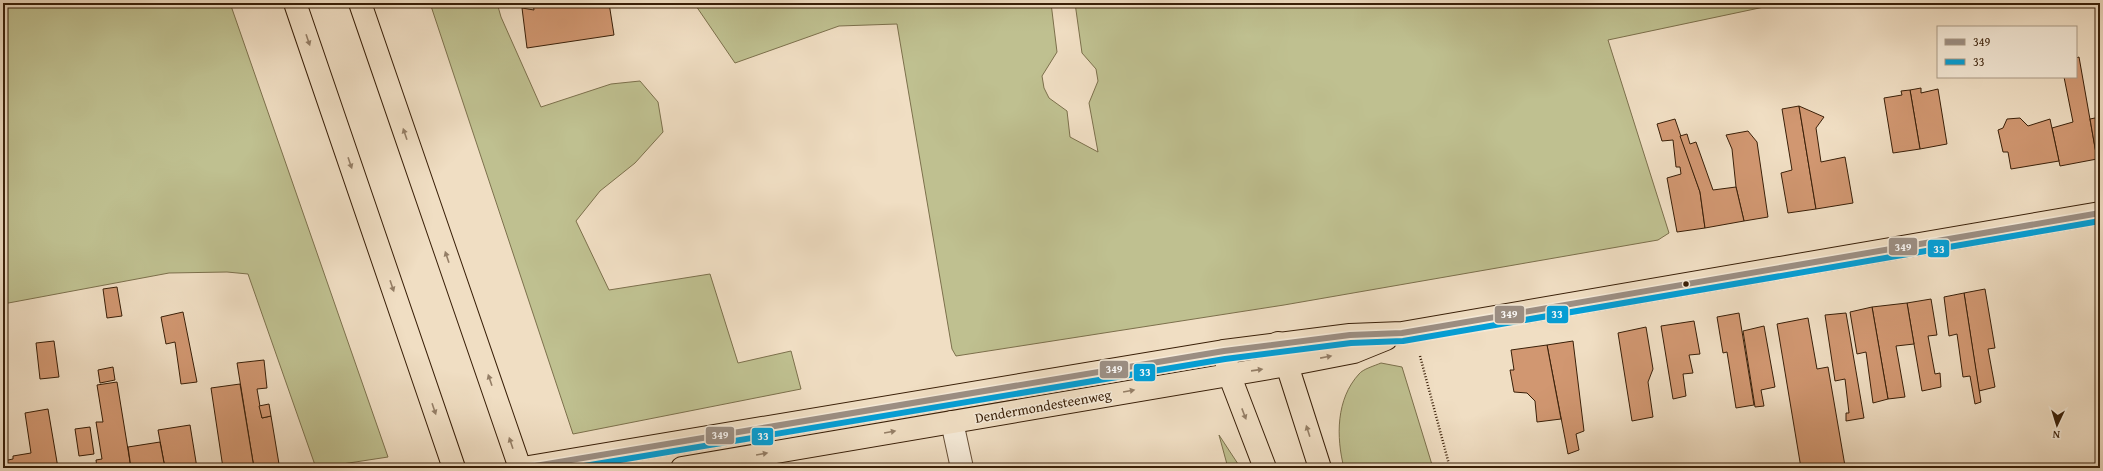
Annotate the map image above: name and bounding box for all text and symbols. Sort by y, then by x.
legend [1937,26,2077,78]
text: 349 [1973,33,1991,50]
one-way arrow [305,34,311,46]
text: 33 [1973,53,1985,70]
one-way arrow [402,128,408,140]
one-way arrow [347,157,353,169]
line badge: 349 [1888,237,1918,256]
text: 349 [1894,239,1912,255]
line badge: 33 [1927,239,1950,258]
text: 33 [1933,241,1945,257]
one-way arrow [444,251,450,263]
unlabelled marker [1681,279,1691,289]
one-way arrow [389,280,395,292]
line badge: 349 [1494,305,1525,324]
line badge: 33 [1546,305,1569,324]
text: 349 [1500,306,1518,322]
text: 33 [1551,306,1563,322]
one-way arrow [1319,354,1332,360]
line badge: 349 [1099,360,1129,379]
text: 349 [1105,361,1123,377]
line badge: 33 [1133,363,1156,382]
text: 33 [1139,364,1151,380]
one-way arrow [1251,367,1263,373]
one-way arrow [486,374,492,386]
street label: Dendermondesteenweg [973,384,1113,428]
one-way arrow [1122,388,1135,394]
one-way arrow [431,403,437,415]
north arrow [2037,405,2077,445]
one-way arrow [1242,409,1248,421]
one-way arrow [1305,425,1311,437]
line badge: 349 [705,426,735,445]
text: 349 [711,427,729,443]
line badge: 33 [751,427,774,446]
text: N [2051,427,2061,443]
text: 33 [757,428,769,444]
one-way arrow [884,429,896,435]
one-way arrow [508,436,514,448]
one-way arrow [756,451,768,457]

